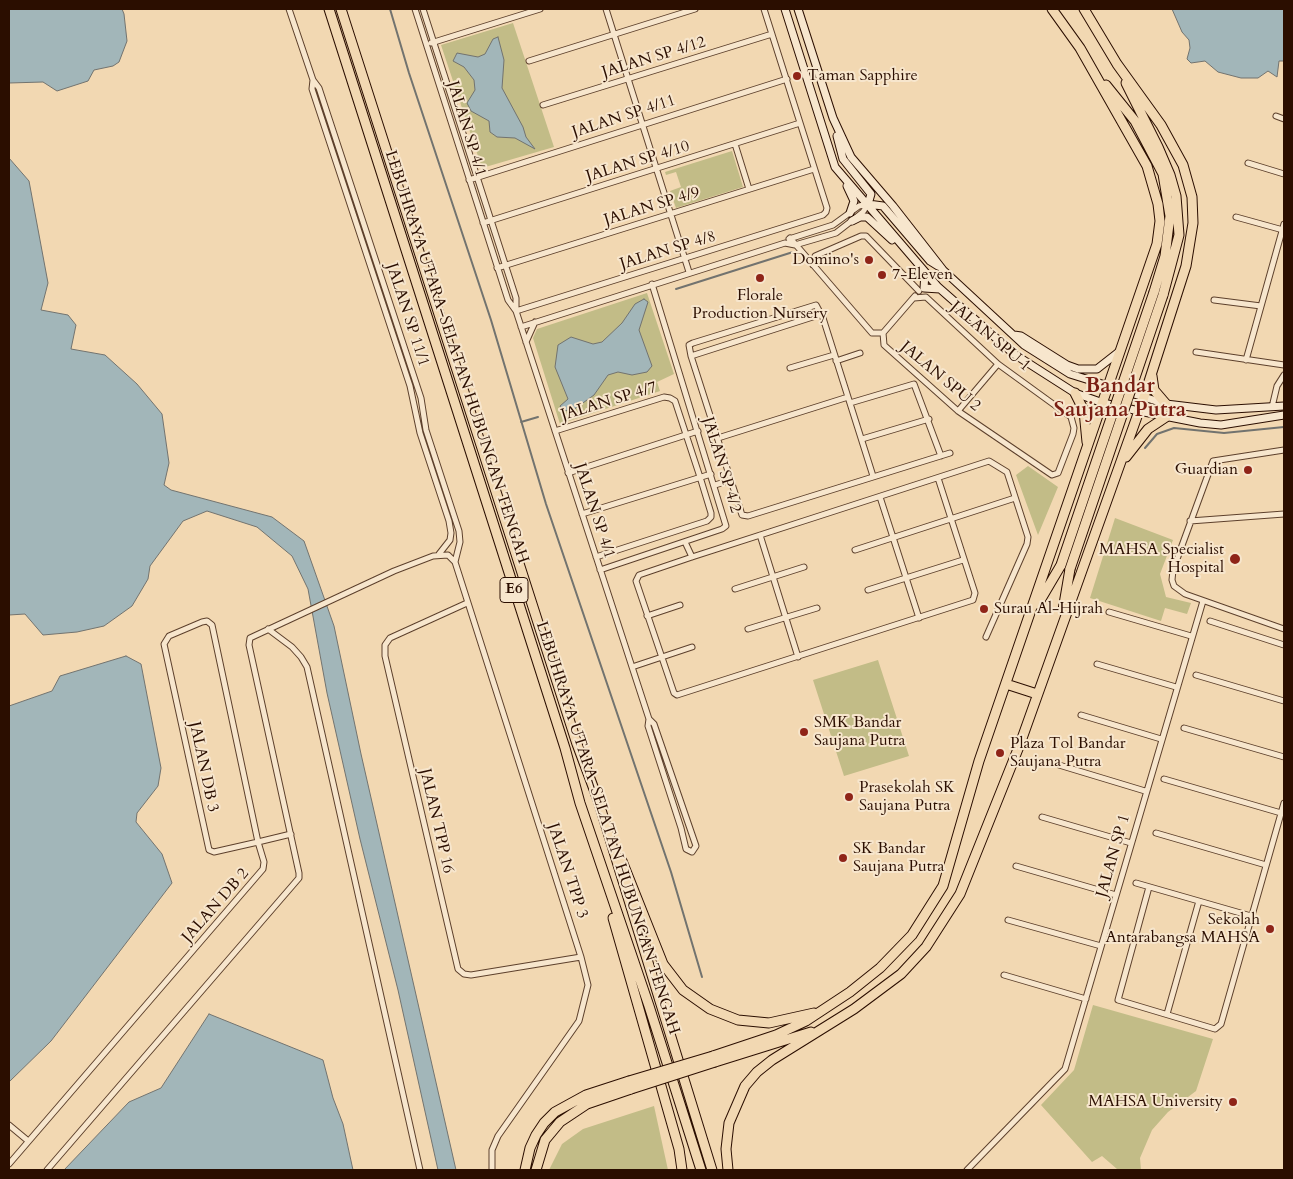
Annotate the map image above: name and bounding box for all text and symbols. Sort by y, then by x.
street label: JALAN SP 4/12 [600,33,708,83]
place label: Taman Sapphire [807,66,918,86]
marker: Taman Sapphire [791,70,803,82]
street label: JALAN SP 4/1 [442,79,490,179]
street label: JALAN SP 4/11 [570,91,678,143]
street label: JALAN SP 4/10 [584,137,692,187]
street label: LEBUHRAYA UTARA–SELATAN HUBUNGAN TENGAH [380,148,532,566]
street label: JALAN SP 4/9 [602,183,702,231]
street label: JALAN SP 4/8 [618,227,718,275]
place label: Domino's [793,250,859,270]
marker: Domino's [863,254,875,266]
street label: JALAN SP 11/1 [381,261,433,369]
place label: 7-Eleven [892,265,953,285]
marker: 7-Eleven [876,269,888,281]
marker: Florale Production Nursery [754,272,766,284]
place label: Florale Production Nursery [692,286,828,324]
street label: JALAN SPU 1 [946,298,1034,376]
street label: JALAN SPU 2 [896,338,984,416]
district label: Bandar Saujana Putra [1054,374,1186,424]
street label: JALAN SP 4/7 [559,378,659,426]
street label: JALAN SP 4/2 [697,415,745,515]
place label: Guardian [1175,460,1238,480]
street label: JALAN SP 4/1 [570,461,618,561]
marker: Guardian [1242,464,1254,476]
place label: MAHSA Specialist Hospital [1099,540,1224,578]
marker: MAHSA Specialist Hospital [1228,552,1242,566]
road number: E6 [500,578,528,602]
place label: Surau Al-Hijrah [994,599,1103,619]
marker: Surau Al-Hijrah [978,603,990,615]
street label: LEBUHRAYA UTARA–SELATAN HUBUNGAN TENGAH [531,619,683,1037]
place label: SMK Bandar Saujana Putra [814,713,905,751]
street label: JALAN DB 3 [184,720,222,814]
marker: SMK Bandar Saujana Putra [798,726,810,738]
place label: Plaza Tol Bandar Saujana Putra [1010,734,1126,772]
marker: Plaza Tol Bandar Saujana Putra [994,747,1006,759]
street label: JALAN TPP 16 [415,767,457,875]
place label: Prasekolah SK Saujana Putra [859,778,955,816]
marker: Prasekolah SK Saujana Putra [843,791,855,803]
street label: JALAN SP 1 [1093,812,1135,900]
street label: JALAN TPP 3 [543,821,591,921]
place label: SK Bandar Saujana Putra [853,839,944,877]
marker: SK Bandar Saujana Putra [837,852,849,864]
street label: JALAN DB 2 [179,865,253,947]
place label: Sekolah Antarabangsa MAHSA [1105,910,1260,948]
marker: Sekolah Antarabangsa MAHSA [1264,923,1276,935]
place label: MAHSA University [1088,1092,1223,1112]
marker: MAHSA University [1227,1096,1239,1108]

